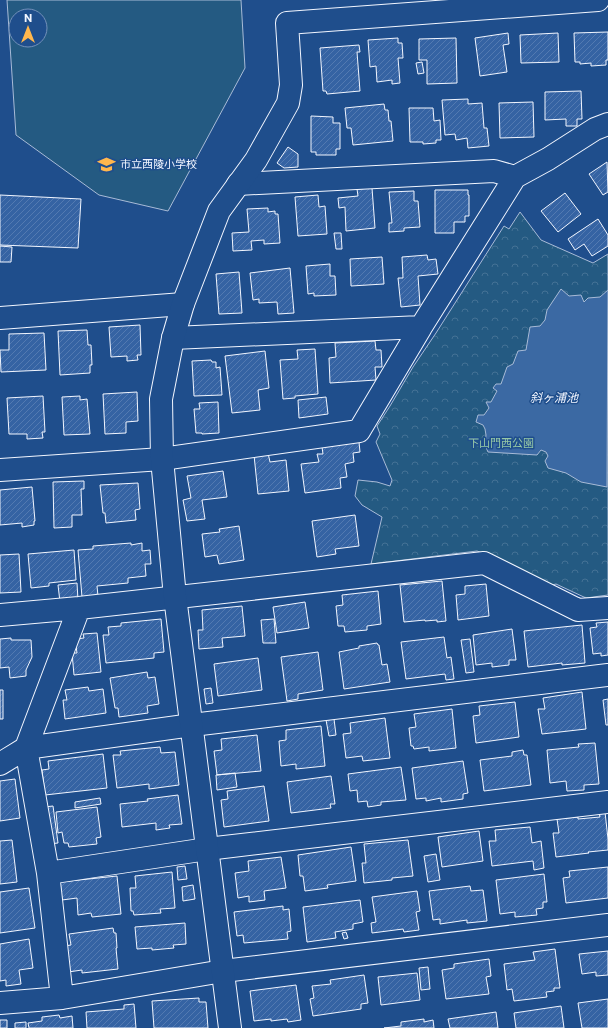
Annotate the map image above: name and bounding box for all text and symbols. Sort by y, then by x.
north arrow [8,8,48,48]
text: N [24,11,32,24]
school or university icon: 市立西陵小学校 [97,154,117,174]
place label: 市立西陵小学校 [120,157,197,170]
water label: 斜ヶ浦池 [530,390,579,404]
park label: 下山門西公園 [468,436,534,449]

